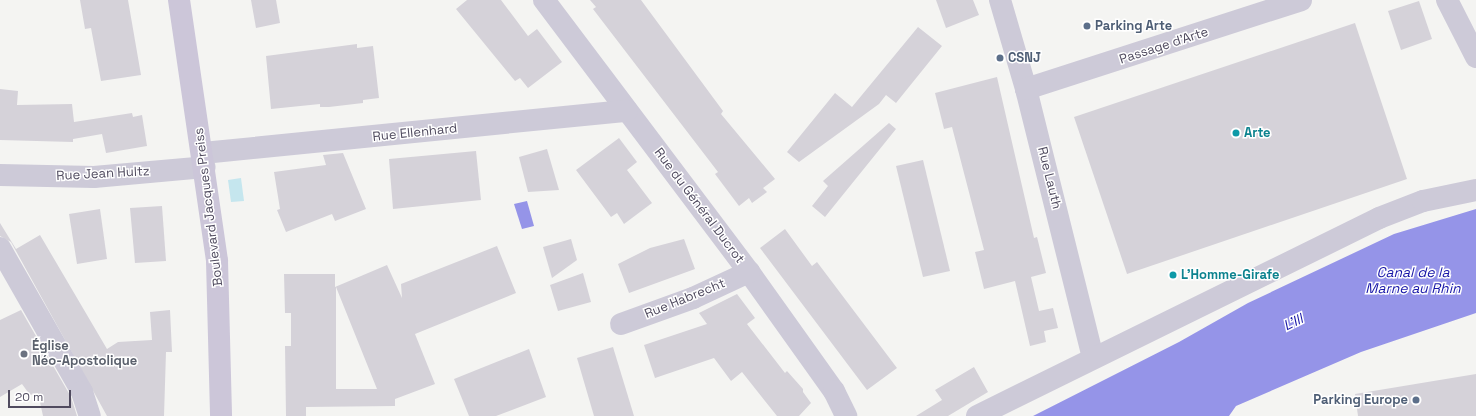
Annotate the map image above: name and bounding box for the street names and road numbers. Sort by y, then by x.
street label: Passage d'Arte [1118,24,1210,68]
street label: Rue Ellenhard [372,121,458,145]
street label: Boulevard Jacques Preiss [192,127,226,287]
street label: Rue du Général Ducrot [651,145,747,267]
street label: Rue Lauth [1034,145,1064,211]
street label: Rue Jean Hultz [56,164,150,184]
street label: Rue Habrecht [642,276,728,322]

